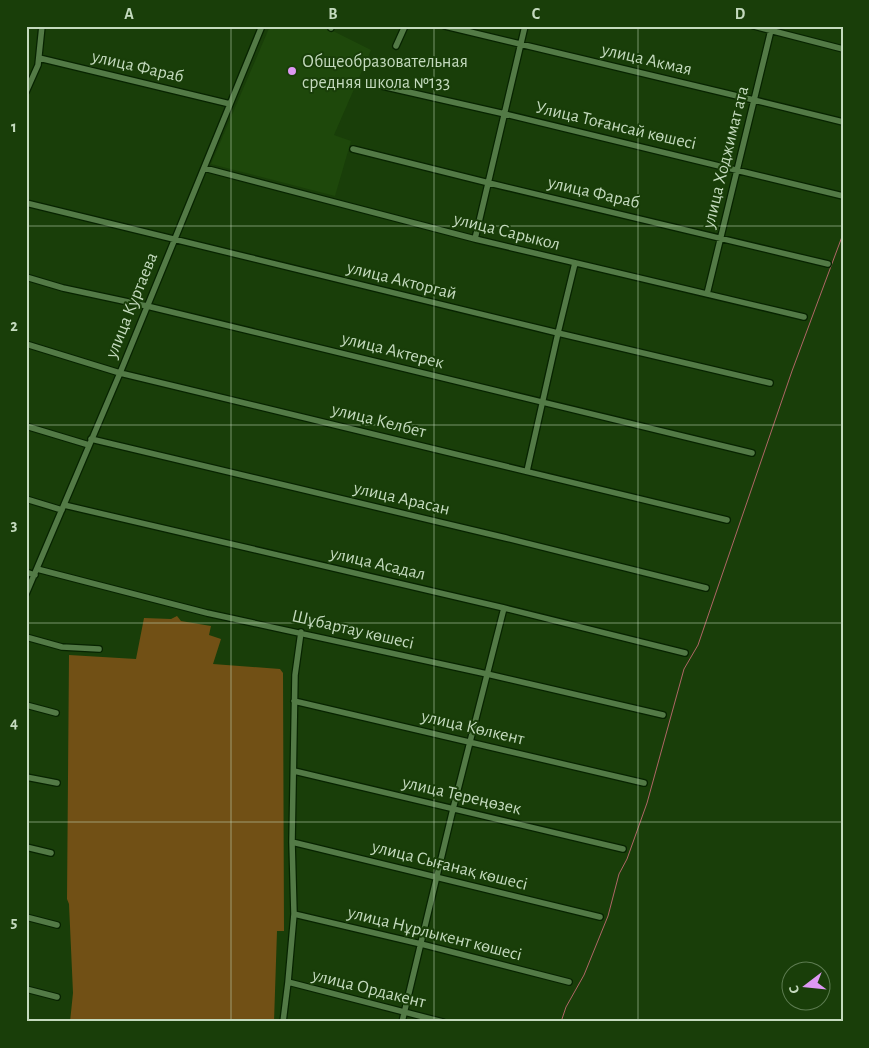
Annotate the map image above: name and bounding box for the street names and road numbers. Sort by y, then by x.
street label: улица Акмая [599,41,694,79]
street label: улица Фараб [89,46,186,86]
street label: улица Ходжимат ата [699,84,752,231]
street label: Улица Тоғансай көшесі [534,99,698,153]
street label: улица Фараб [545,172,642,212]
street label: улица Сарыкол [451,210,562,254]
street label: улица Куртаева [102,250,161,362]
street label: улица Акторгай [344,258,458,303]
street label: улица Актерек [339,329,446,373]
street label: улица Келбет [329,399,428,441]
street label: улица Арасан [351,479,452,519]
street label: улица Асадал [327,544,427,584]
street label: Шұбартау көшесі [290,606,416,653]
street label: улица Көлкент [419,707,526,749]
street label: улица Тереңөзек [400,773,524,819]
street label: улица Сығанақ көшесі [369,838,529,894]
street label: улица Нұрлыкент көшесі [345,903,524,964]
street label: улица Ордакент [309,966,428,1012]

